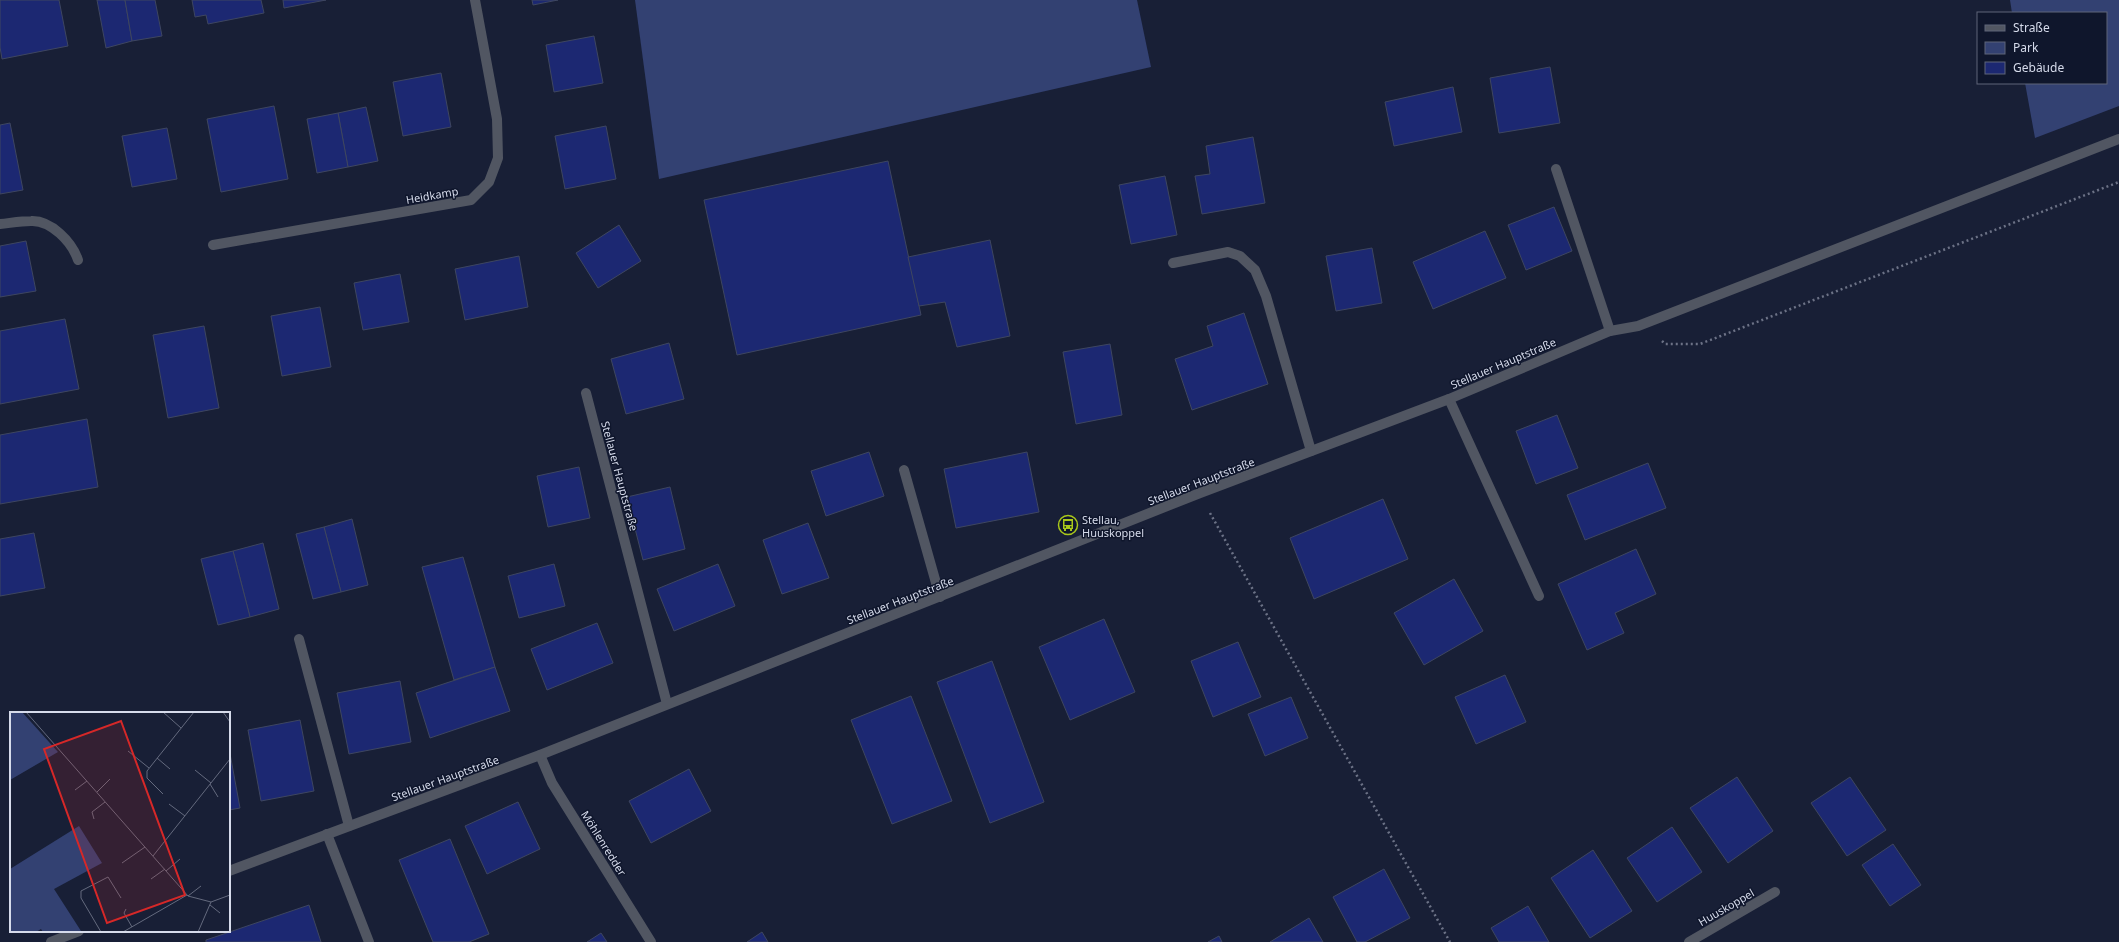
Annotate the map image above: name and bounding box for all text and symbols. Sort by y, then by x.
legend [1977,12,2107,84]
text: Straße [2013,19,2050,36]
text: Park [2013,39,2039,56]
text: Gebäude [2013,59,2064,76]
street label: Heidkamp [405,183,460,207]
street label: Stellauer Hauptstraße [1448,334,1558,392]
street label: Stellauer Hauptstraße [598,419,642,533]
street label: Stellauer Hauptstraße [1145,454,1257,508]
place label: Stellau, Huuskoppel [1082,512,1144,540]
bus stop icon: Stellau, Huuskoppel [1057,514,1079,536]
street label: Stellauer Hauptstraße [844,573,956,627]
inset map [10,712,230,932]
street label: Stellauer Hauptstraße [389,752,501,804]
street label: Möhlenredder [578,808,630,879]
street label: Huuskoppel [1695,885,1757,929]

